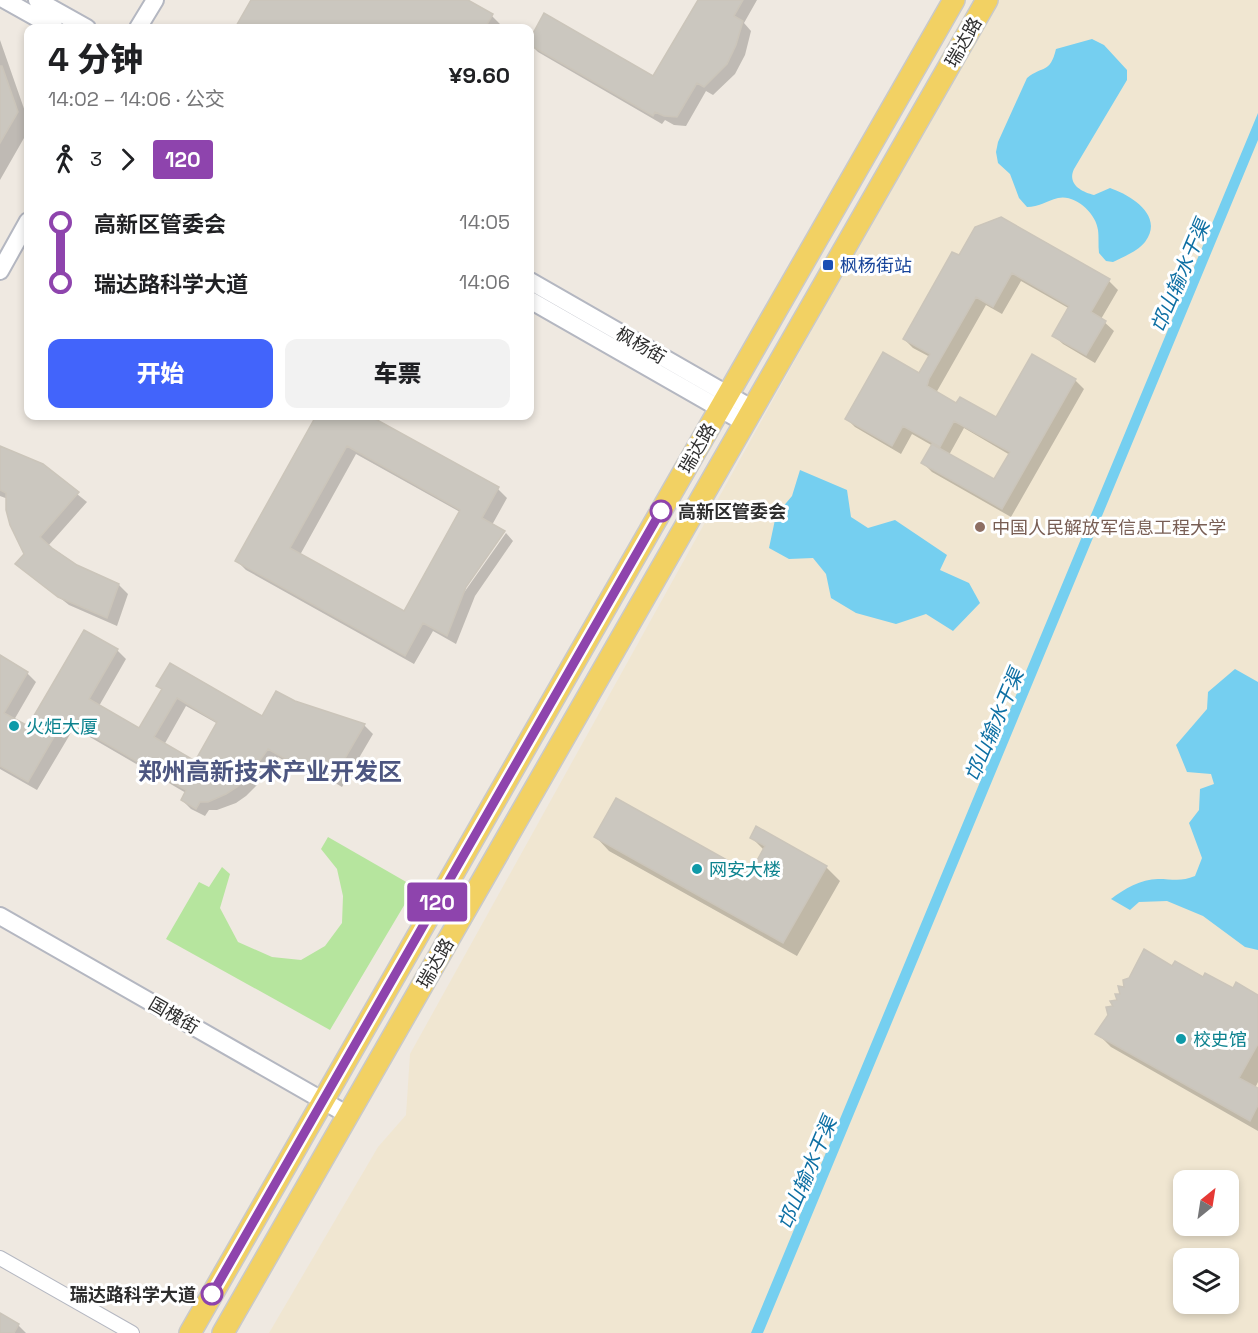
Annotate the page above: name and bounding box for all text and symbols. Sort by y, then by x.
street label: 瑞达路 [940,13,986,71]
text: 4 分钟 [48,39,143,81]
text: ¥9.60 [449,61,510,89]
text: 14:02 – 14:06 · 公交 [48,86,225,112]
icon: walk [48,143,81,176]
icon: forward [111,143,144,176]
text: 3 [90,146,102,172]
text: 120 [165,146,201,173]
text: 14:05 [459,209,510,235]
text: 高新区管委会 [94,210,226,238]
water label: 邙山输水干渠 [1145,213,1217,336]
place label: 枫杨街站 [840,254,912,277]
marker: 枫杨街站 [821,258,835,272]
text: 14:06 [459,269,510,295]
text: 瑞达路科学大道 [94,270,248,298]
street label: 枫杨街 [612,322,670,368]
button: 开始 [48,339,273,408]
button: 车票 [285,339,510,408]
street label: 瑞达路 [674,419,720,477]
marker: 高新区管委会 [650,500,672,522]
place label: 高新区管委会 [678,500,786,523]
place label: 中国人民解放军信息工程大学 [992,516,1226,539]
marker: 中国人民解放军信息工程大学 [973,520,987,534]
water label: 邙山输水干渠 [959,662,1031,785]
place label: 火炬大厦 [26,715,98,738]
marker: 火炬大厦 [7,719,21,733]
district label: 郑州高新技术产业开发区 [138,756,402,787]
place label: 网安大楼 [709,858,781,881]
marker: 网安大楼 [690,862,704,876]
line badge: 120 [402,882,472,922]
text: 120 [419,889,455,916]
street label: 瑞达路 [412,934,458,992]
street label: 国槐街 [145,992,203,1038]
place label: 校史馆 [1193,1028,1247,1051]
marker: 校史馆 [1174,1032,1188,1046]
water label: 邙山输水干渠 [772,1110,844,1233]
north arrow [1173,1170,1239,1236]
map controls [1173,1170,1239,1314]
button: layers [1173,1248,1239,1314]
place label: 瑞达路科学大道 [70,1283,196,1306]
marker: 瑞达路科学大道 [201,1283,223,1305]

